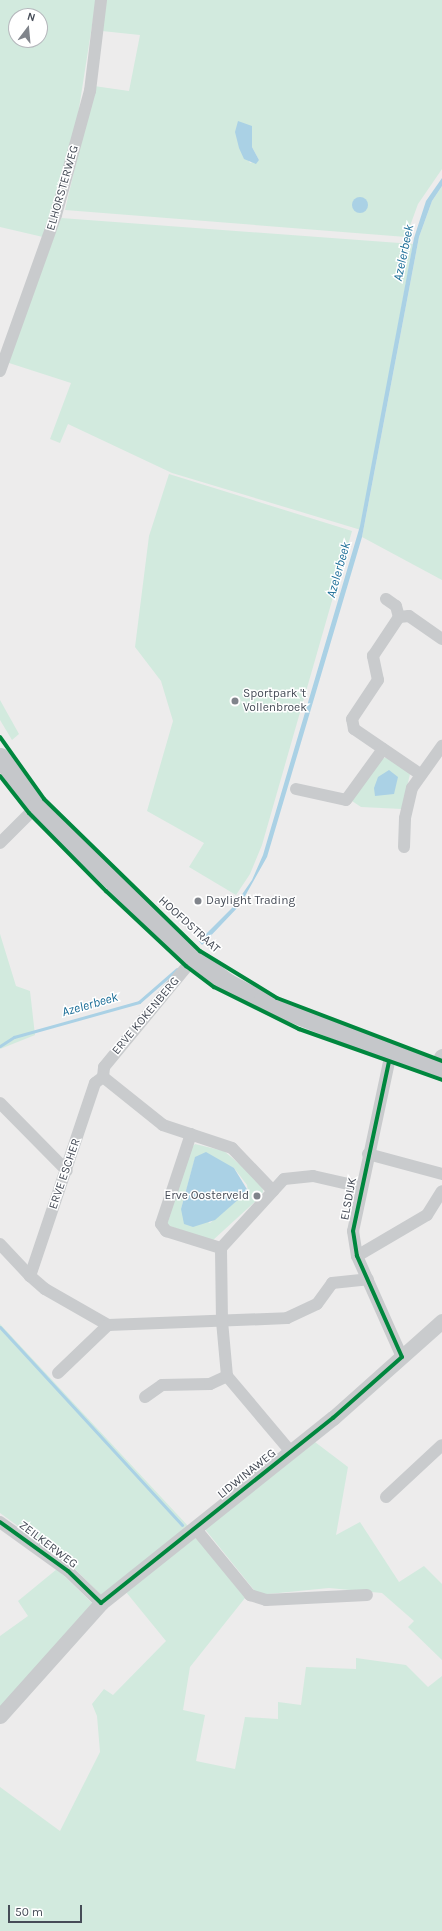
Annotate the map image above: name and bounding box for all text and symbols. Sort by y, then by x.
north arrow [8,8,48,48]
text: N [26,10,37,24]
street label: ELHORSTERWEG [44,144,82,232]
water label: Azelerbeek [390,223,418,283]
water label: Azelerbeek [324,540,354,600]
place label: Sportpark 't Vollenbroek [243,687,307,715]
marker: Sportpark 't Vollenbroek [230,696,240,706]
street label: HOOFDSTRAAT [155,894,223,956]
place label: Daylight Trading [206,894,295,908]
marker: Daylight Trading [193,896,203,906]
street label: ERVE KOKENBERG [109,974,183,1058]
water label: Azelerbeek [60,990,120,1020]
street label: ERVE ESCHER [46,1137,84,1211]
street label: ELSDIJK [338,1177,360,1221]
place label: Erve Oosterveld [165,1189,249,1203]
marker: Erve Oosterveld [252,1191,262,1201]
street label: LIDWINAWEG [215,1446,279,1502]
street label: ZEILKERWEG [16,1518,80,1572]
scale bar [10,1897,84,1923]
text: 50 m [15,1905,43,1919]

